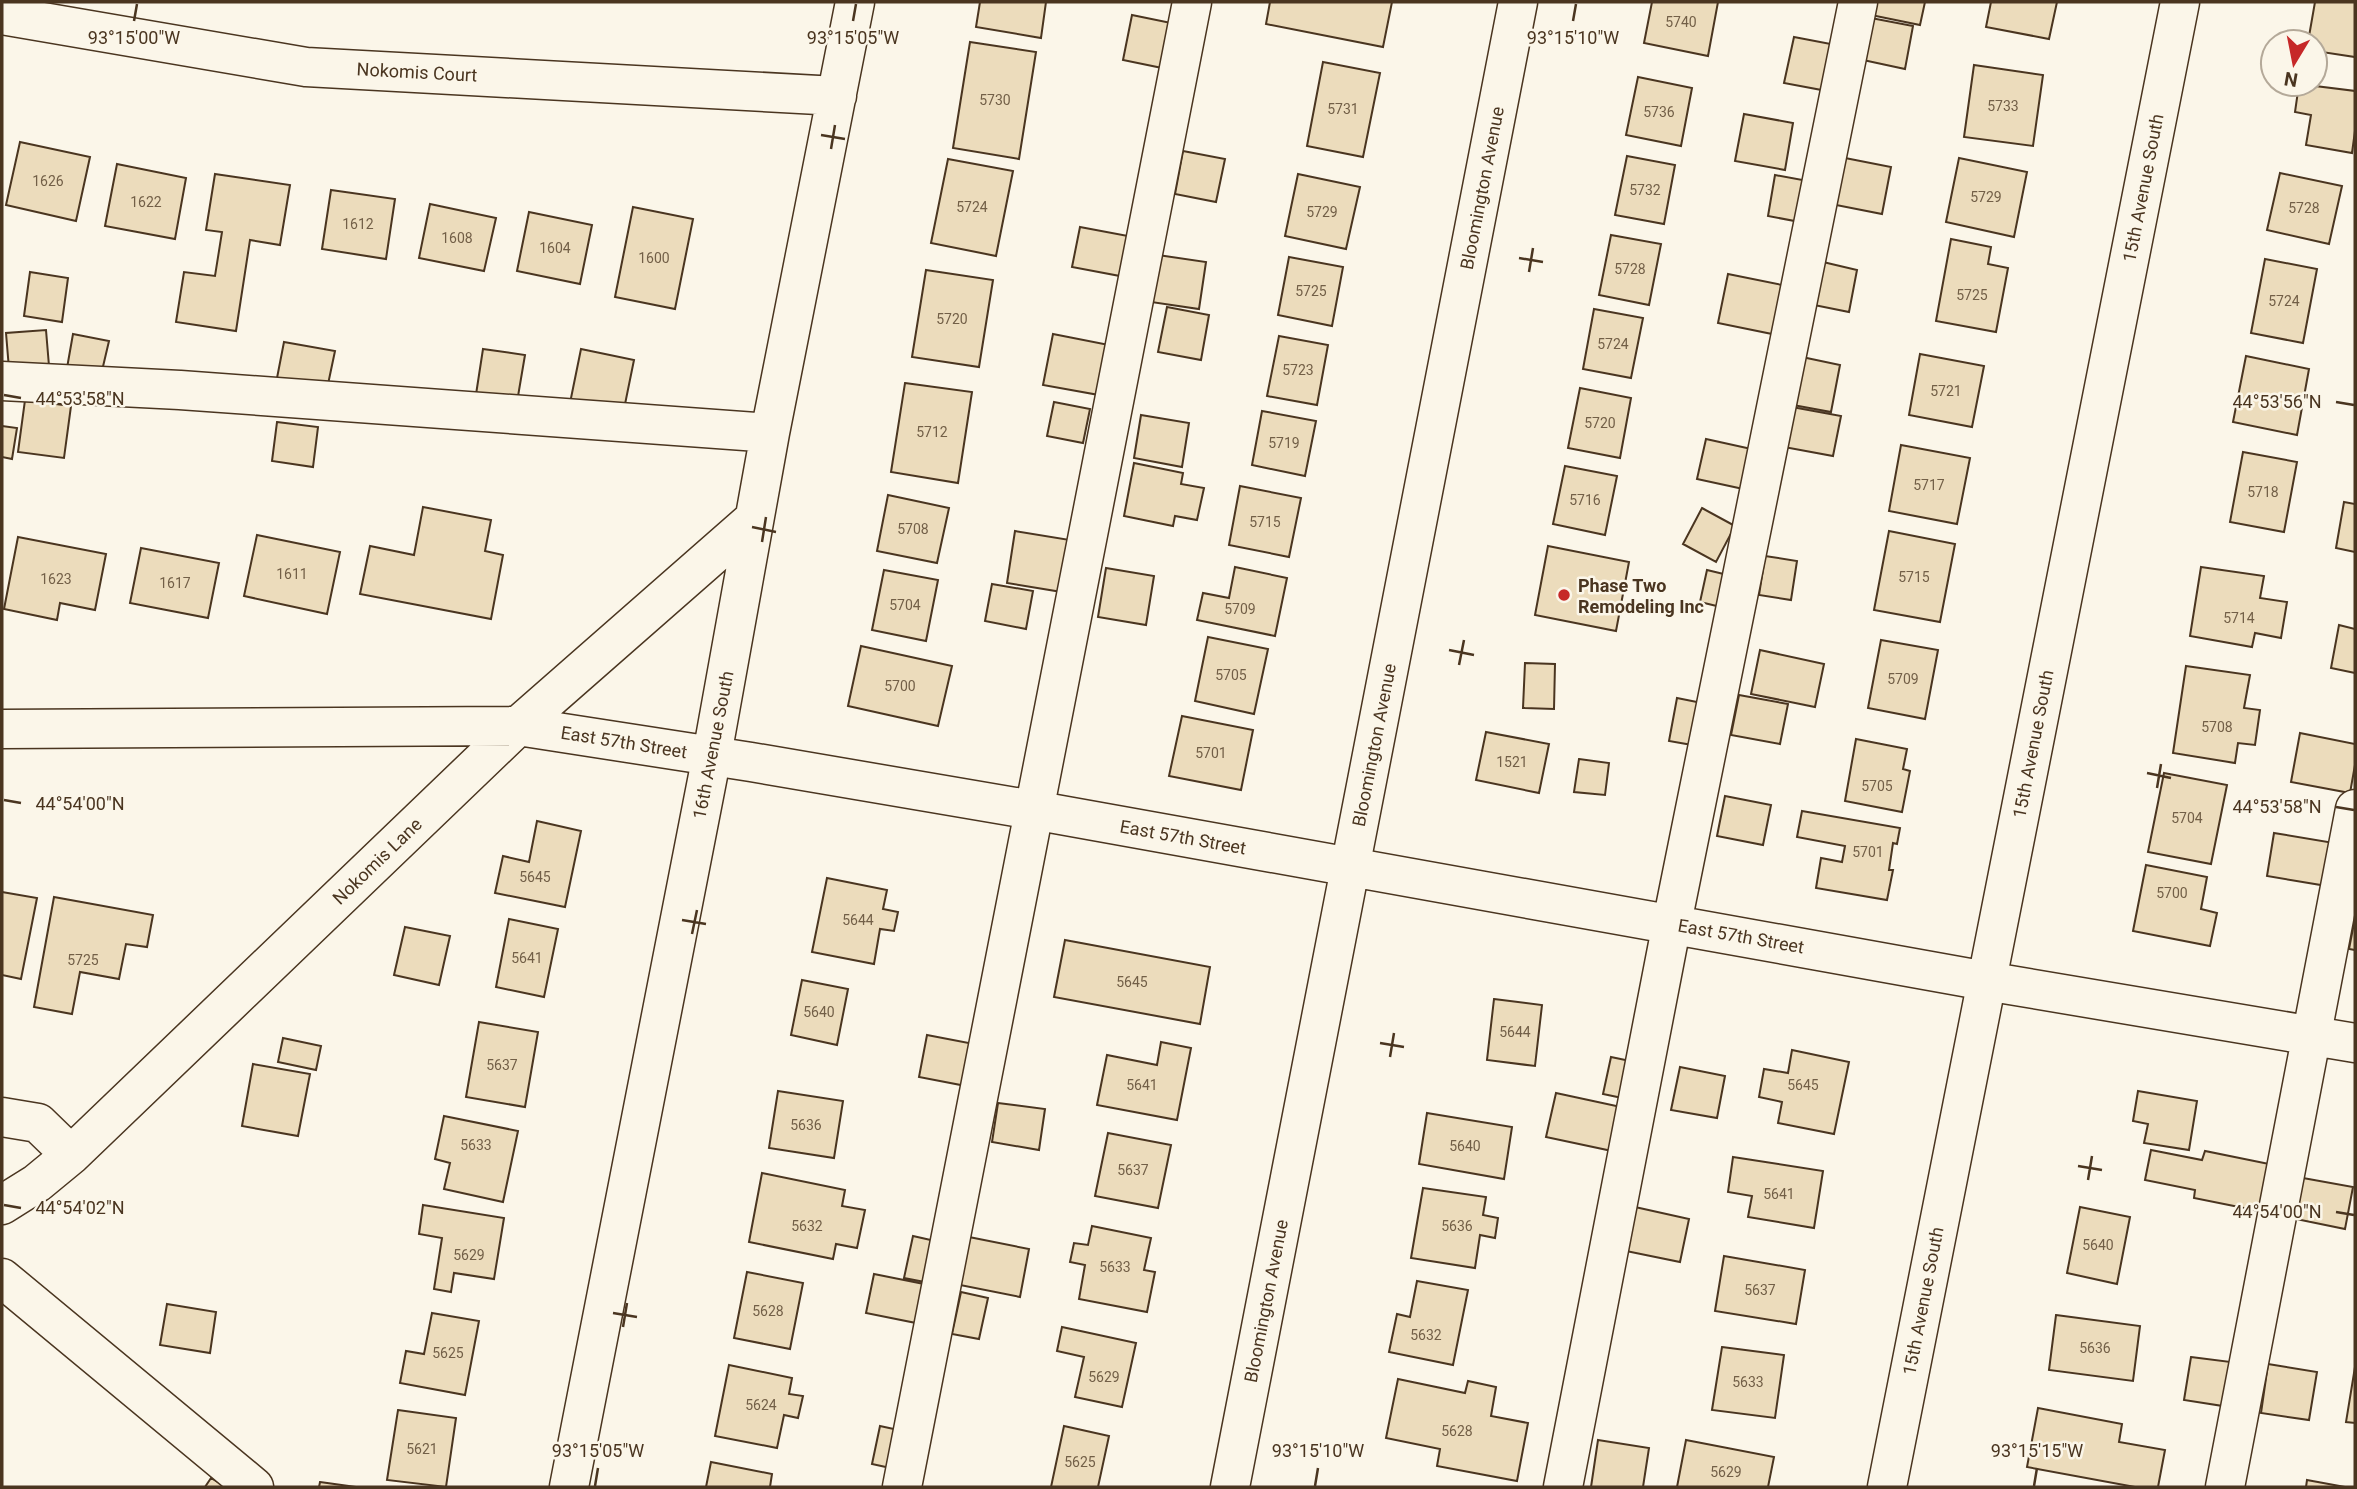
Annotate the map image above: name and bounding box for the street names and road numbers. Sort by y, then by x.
street label: Nokomis Court [356,58,478,86]
street label: Bloomington Avenue [1456,105,1508,271]
street label: 15th Avenue South [2118,112,2168,264]
street label: Bloomington Avenue [1348,662,1400,828]
street label: 15th Avenue South [2008,668,2058,820]
street label: 16th Avenue South [688,669,738,821]
street label: East 57th Street [559,722,689,762]
street label: Nokomis Lane [328,813,426,909]
street label: East 57th Street [1118,816,1248,858]
street label: East 57th Street [1676,915,1806,957]
street label: Bloomington Avenue [1240,1218,1292,1384]
street label: 15th Avenue South [1898,1225,1948,1377]

